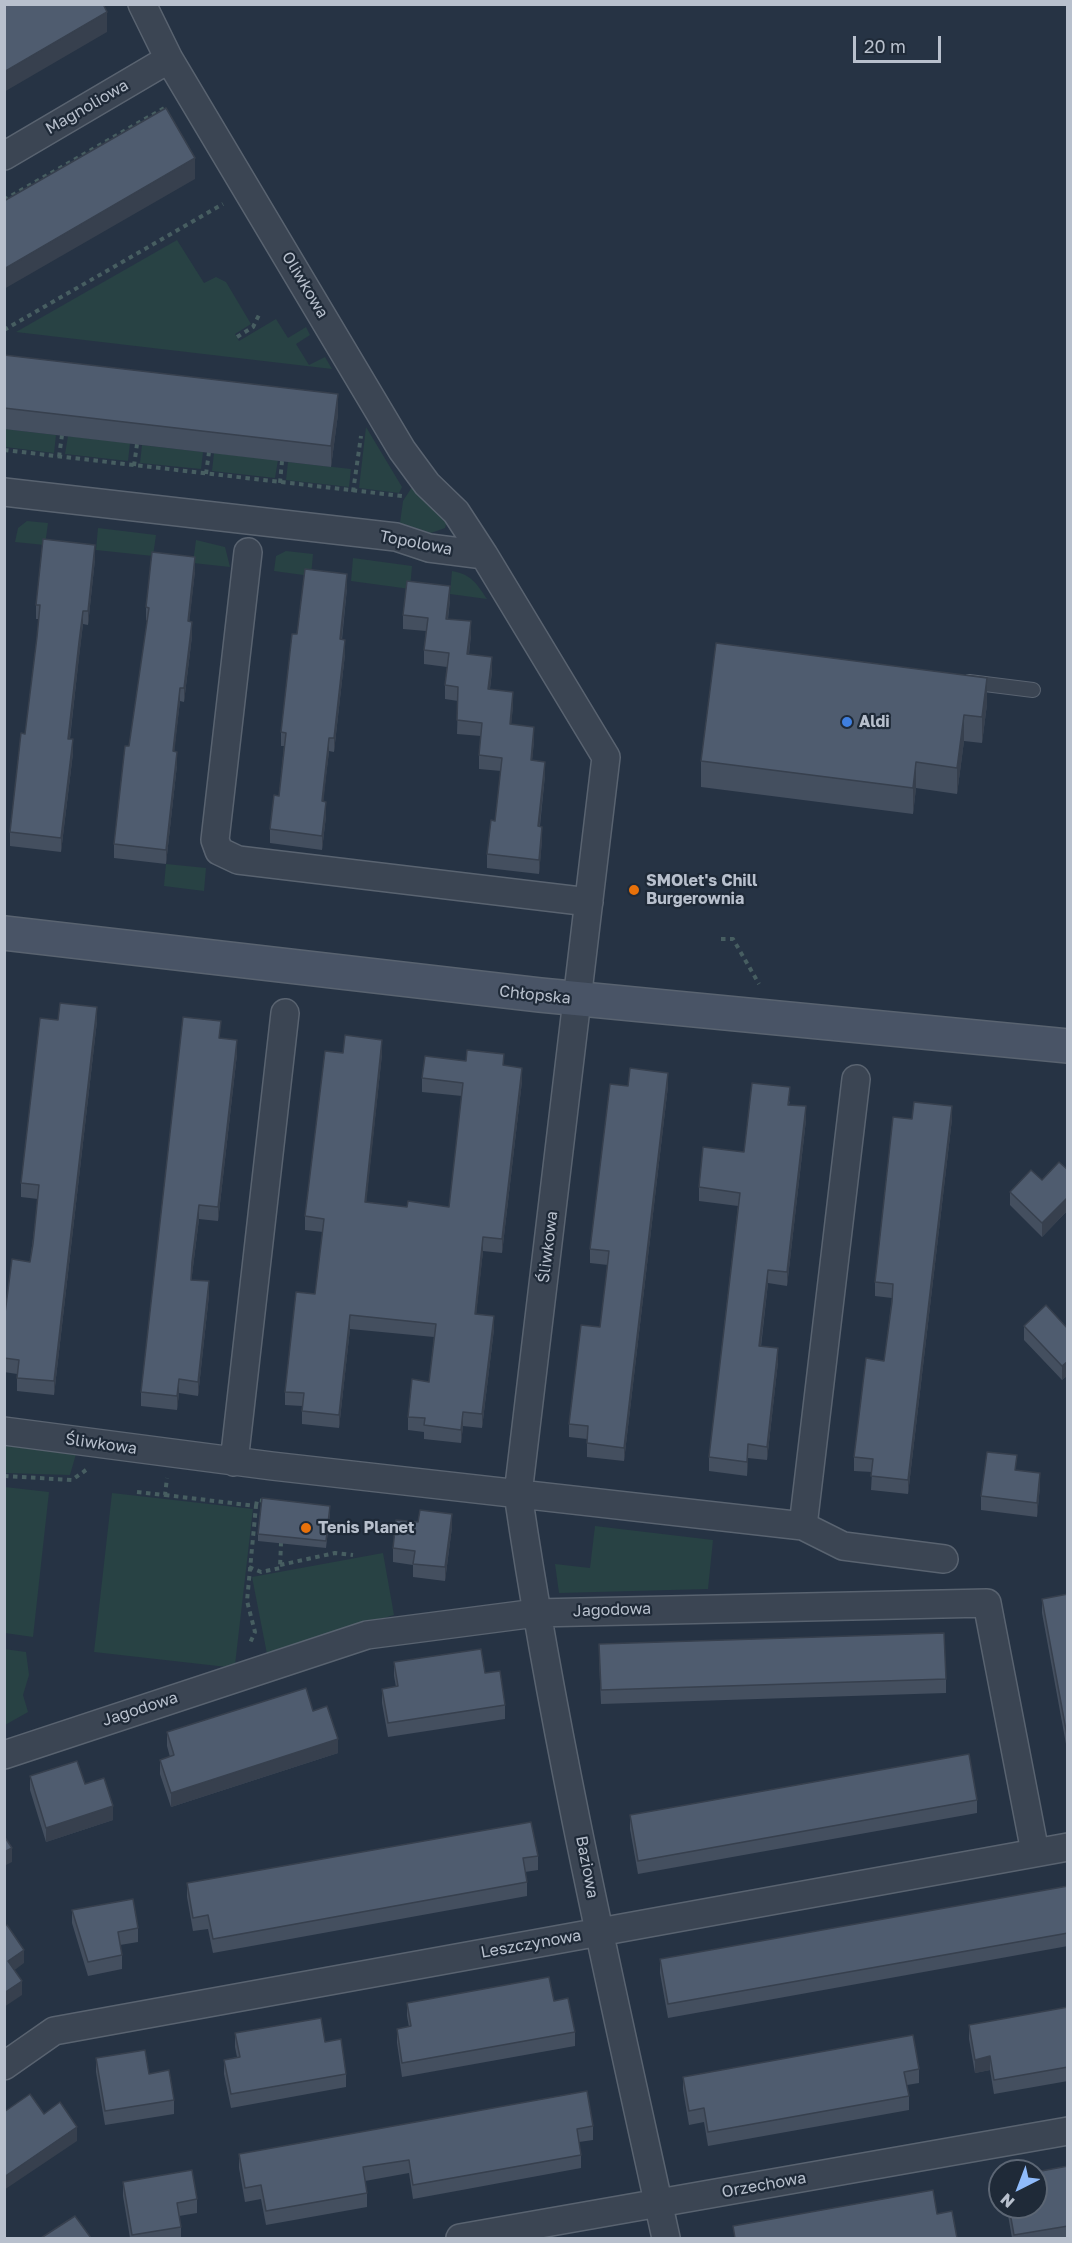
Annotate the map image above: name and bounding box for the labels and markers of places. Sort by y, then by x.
place label: Aldi [859,712,890,732]
marker: Aldi [840,715,854,729]
place label: SMOlet's Chill Burgerownia [646,871,757,909]
marker: SMOlet's Chill Burgerownia [627,883,641,897]
place label: Tenis Planet [318,1518,414,1538]
marker: Tenis Planet [299,1521,313,1535]

